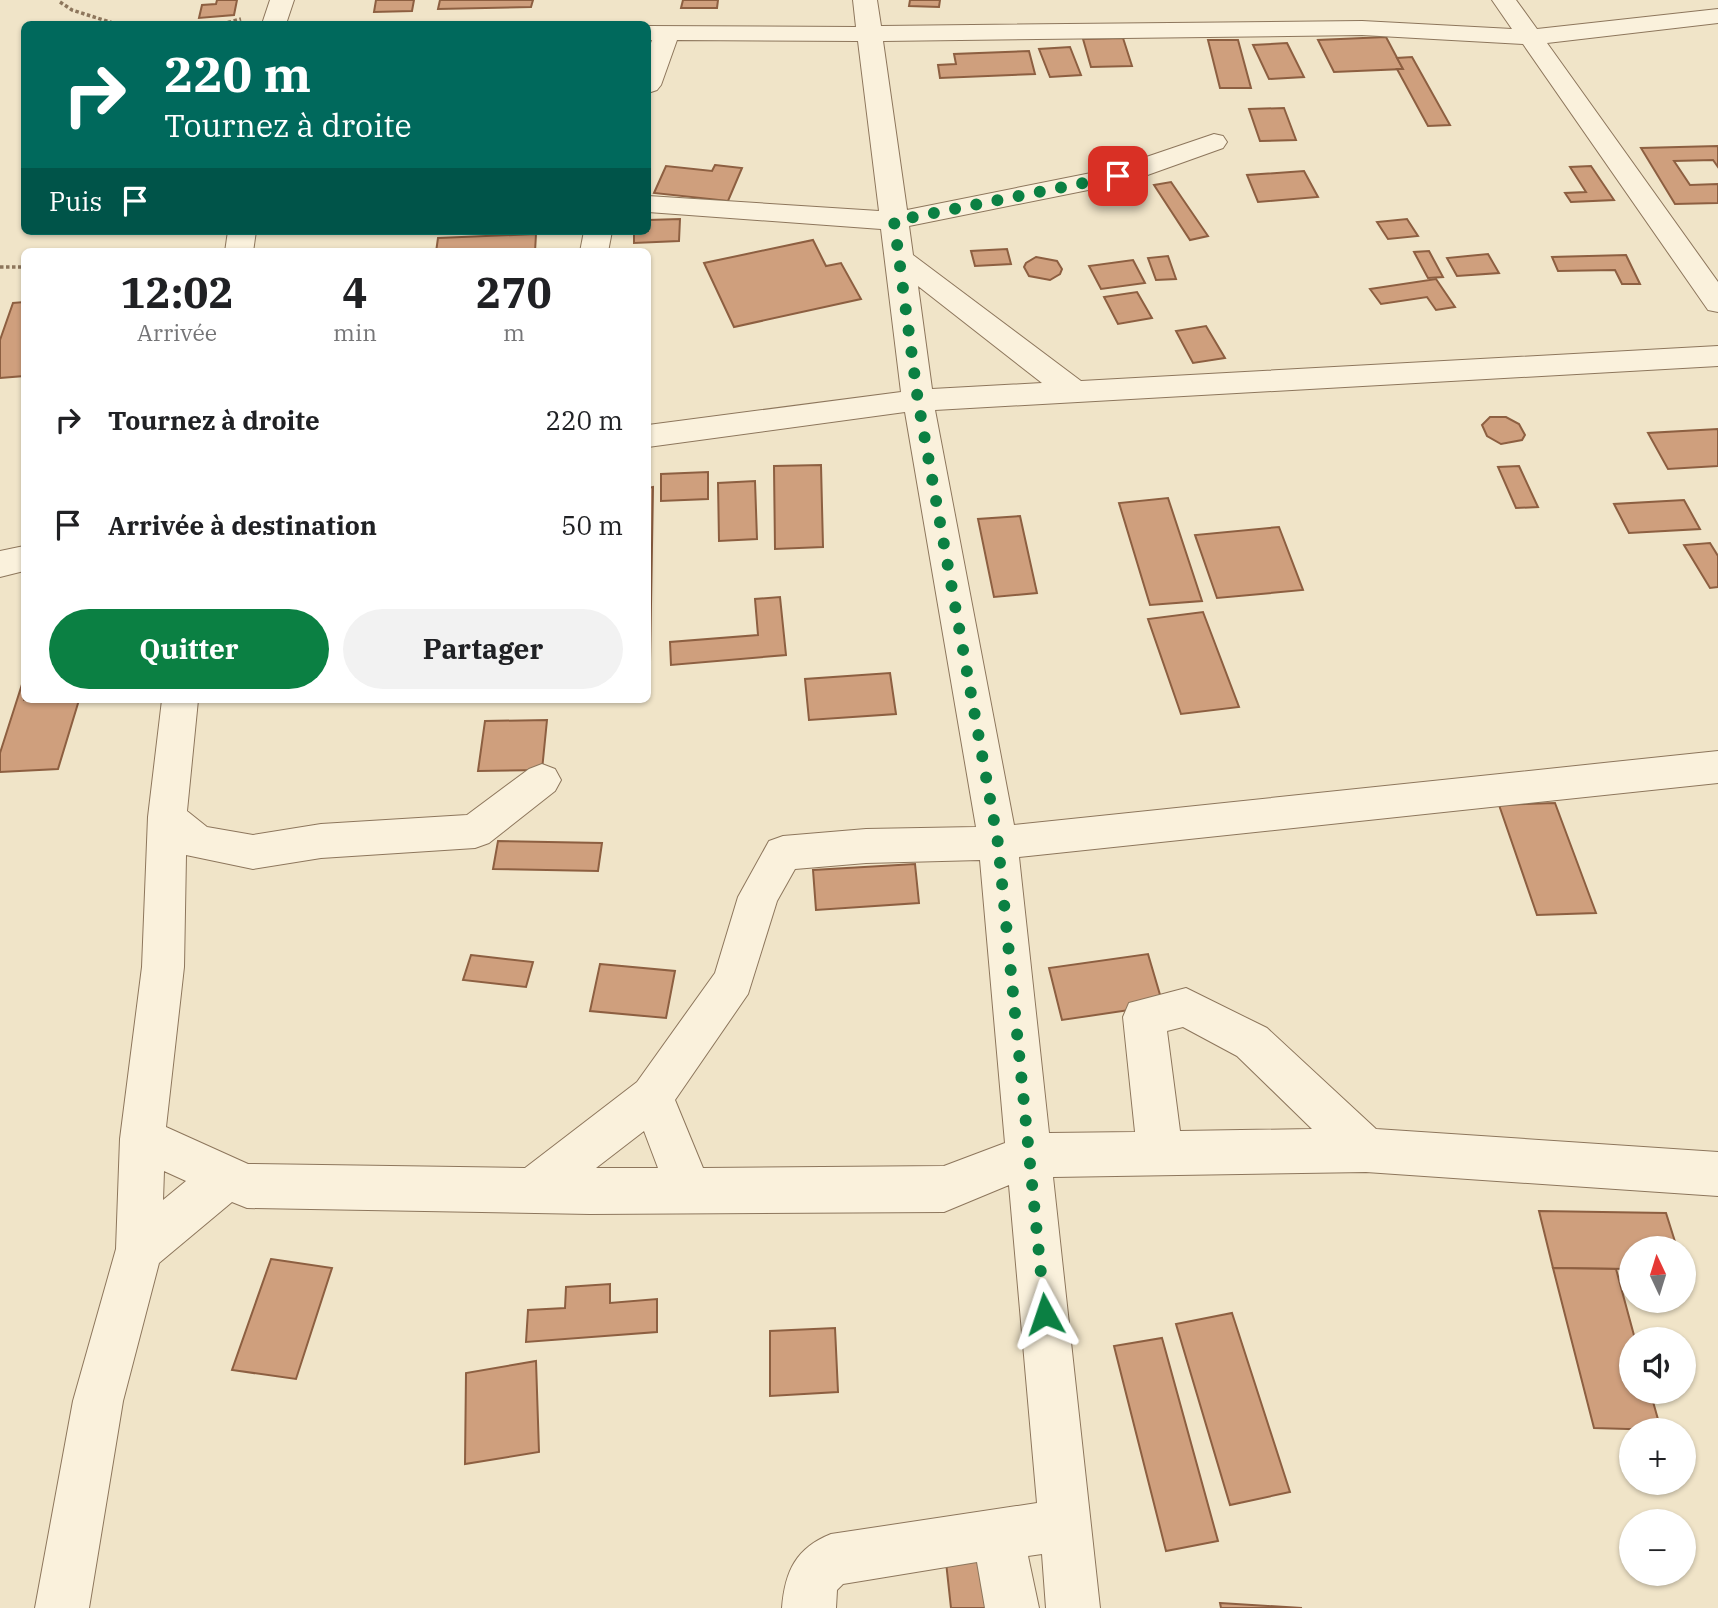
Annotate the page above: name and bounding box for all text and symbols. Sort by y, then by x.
text: 220 m [164,42,311,105]
icon: right [49,49,140,140]
text: Tournez à droite [164,104,412,146]
pin [1088,146,1148,206]
icon: arrive [1099,157,1137,195]
icon: arrive [116,182,154,220]
text: Puis [49,184,102,218]
text: 12:02 [120,265,234,320]
text: 4 [342,265,368,320]
text: 270 [476,265,552,320]
text: Arrivée [137,317,217,347]
text: min [333,317,377,347]
text: m [503,317,525,347]
icon: right [49,401,87,439]
text: Tournez à droite [108,403,320,437]
text: 220 m [545,403,623,437]
icon: arrive [49,506,87,544]
text: Arrivée à destination [108,508,377,542]
text: 50 m [561,508,623,542]
button: Quitter [49,609,329,689]
button: Partager [343,609,623,689]
north arrow [1619,1236,1696,1312]
map controls [1619,1236,1696,1586]
position arrow [1008,1277,1082,1351]
button: sound [1619,1327,1696,1404]
button: + [1619,1418,1696,1495]
button: − [1619,1509,1696,1586]

